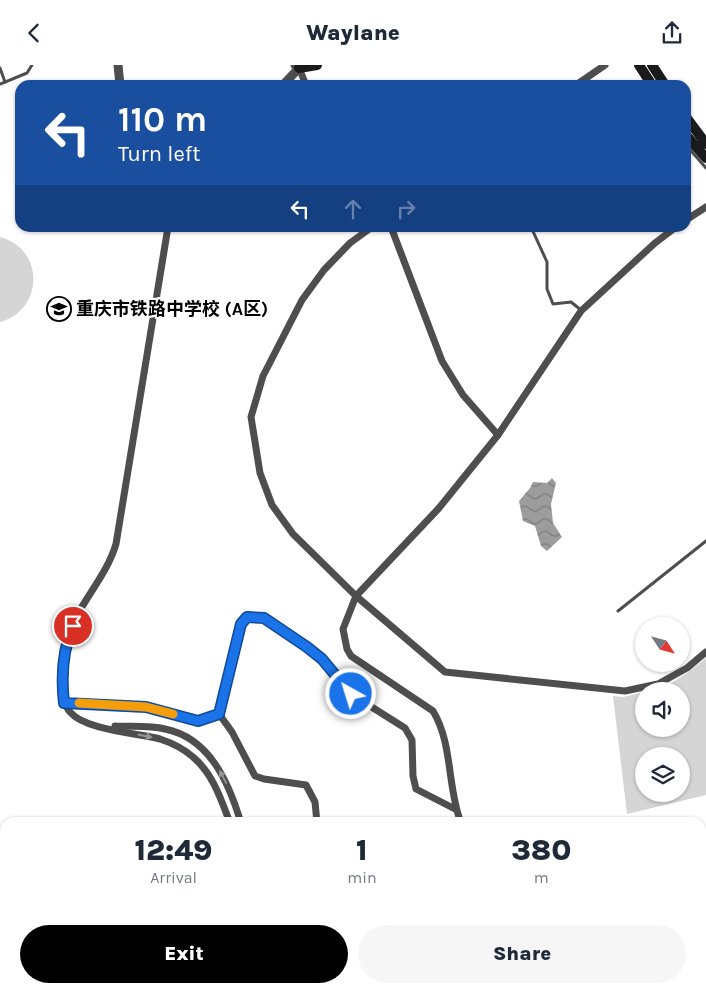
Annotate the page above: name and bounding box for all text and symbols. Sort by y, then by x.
icon: back [20,19,48,47]
icon: share [658,19,686,47]
text: Waylane [306,20,400,46]
text: 110 m [118,99,207,140]
icon: left [35,100,100,165]
text: Turn left [118,141,201,167]
icon: left [286,195,314,223]
icon: ahead [339,195,367,223]
icon: right [392,195,420,223]
school or university icon: 重庆市铁路中学校 (A区) [46,296,72,322]
place label: 重庆市铁路中学校 (A区) [76,298,268,320]
pin [52,605,94,647]
icon: arrive [59,612,87,640]
north arrow [635,617,690,673]
map controls [635,617,690,802]
position arrow [324,667,376,719]
button: sound [635,682,690,737]
one-way arrow [137,732,152,740]
button: layers [635,747,690,802]
one-way arrow [219,770,228,784]
text: 12:49 [135,832,213,868]
text: 1 [356,832,368,868]
text: 380 [511,832,571,868]
text: Arrival [150,868,197,887]
text: min [347,868,377,887]
text: m [534,868,549,887]
button: Exit [20,925,348,983]
button: Share [358,925,686,983]

